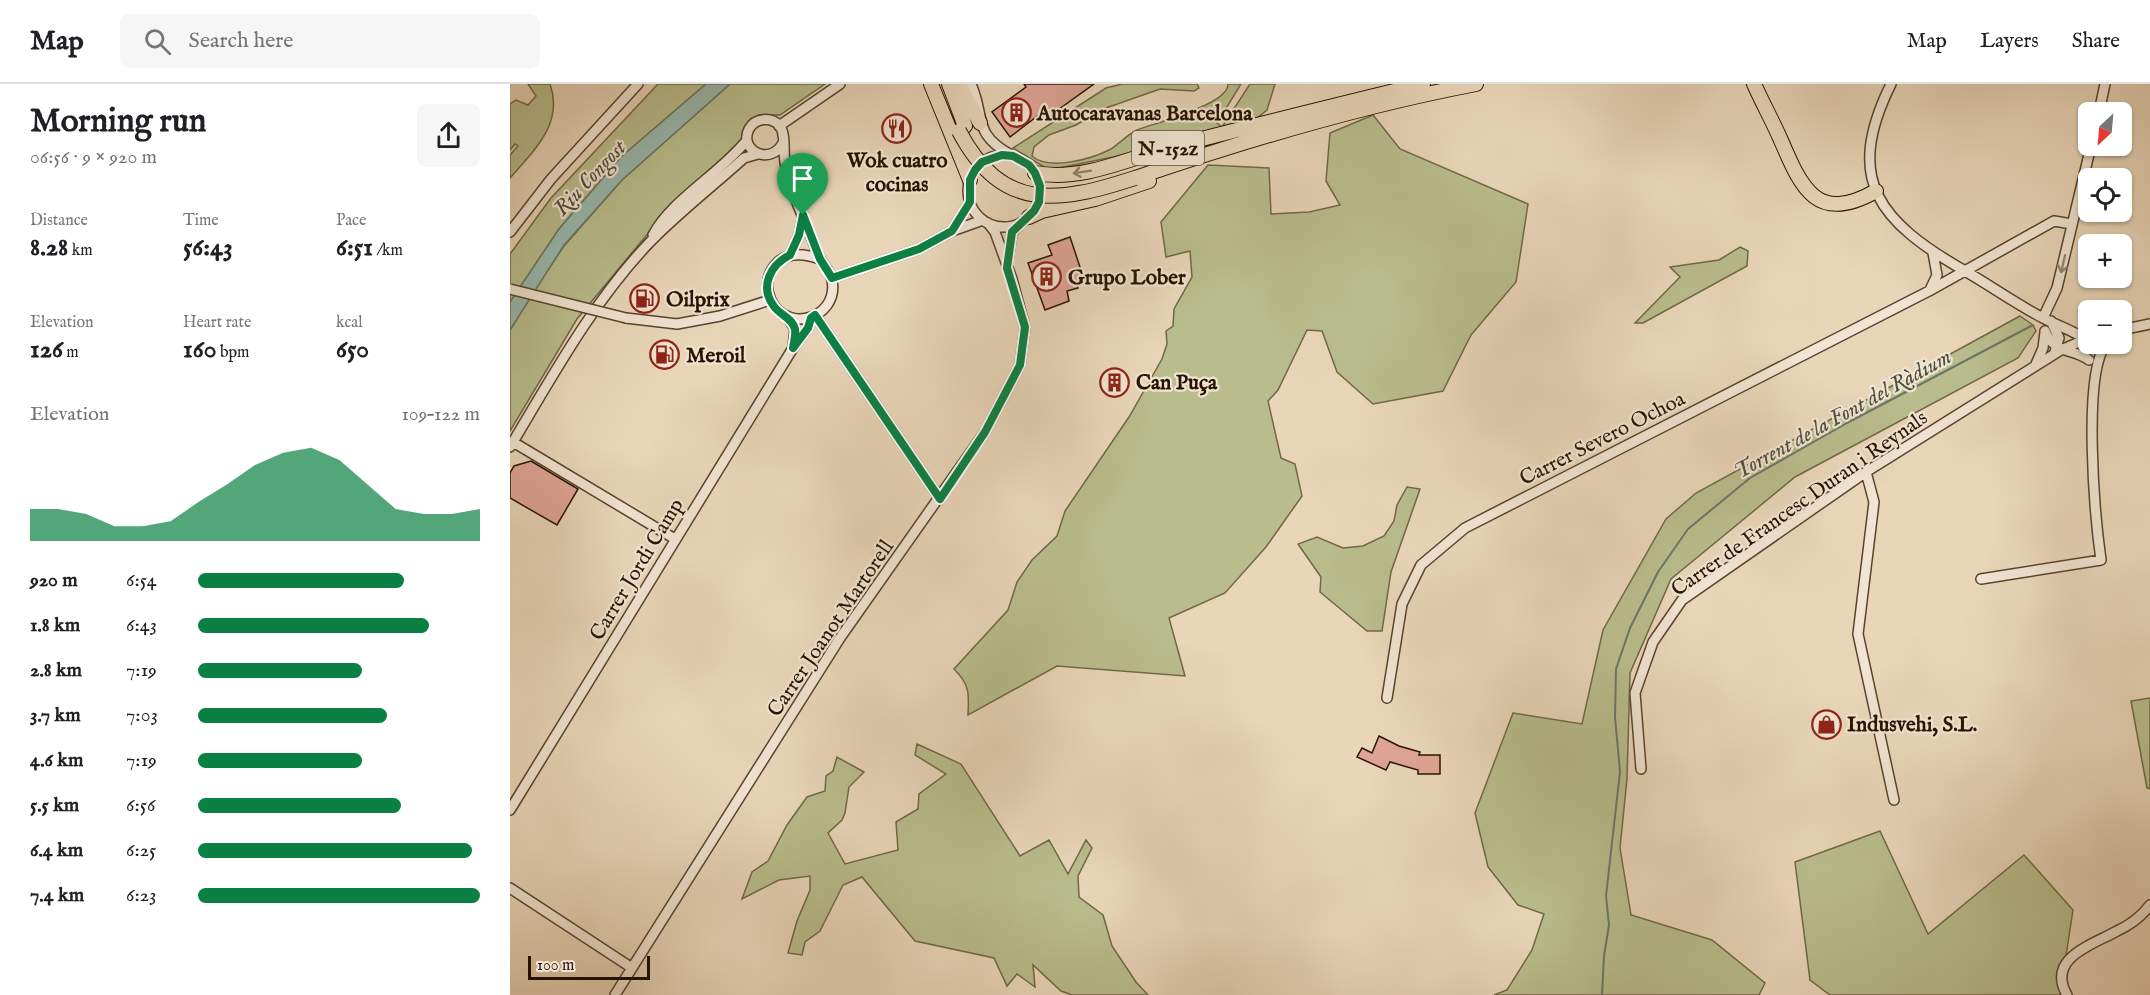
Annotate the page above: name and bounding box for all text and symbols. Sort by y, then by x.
search box [120,14,540,68]
text: Map [30,24,84,59]
icon: search [141,25,174,58]
text: Search here [189,27,293,55]
text: Map [1907,28,1947,55]
text: Layers [1980,28,2039,55]
text: Share [2072,28,2120,55]
building icon: Autocaravanas Barcelona [1000,97,1032,129]
text: Morning run [30,101,206,143]
place label: Autocaravanas Barcelona [1036,101,1253,128]
north arrow [2078,102,2132,156]
map controls [2078,102,2132,354]
button: share [417,104,480,167]
restaurant icon: Wok cuatro cocinas [881,113,913,145]
road number: N-152z [1132,131,1204,165]
water label: Riu Congost [548,134,633,222]
text: 06:56 · 9 × 920 m [30,145,157,170]
place label: Wok cuatro cocinas [845,148,948,199]
pin [777,153,828,215]
icon: arrive [786,162,819,195]
one-way arrow [1073,167,1092,178]
button: locate [2078,168,2132,222]
text: Distance [30,211,88,231]
text: Time [183,211,219,231]
text: Pace [336,211,366,231]
text: 8.28 [30,231,68,264]
text: 56:43 [183,231,233,264]
text: 6:51 [336,231,373,264]
button: + [2078,234,2132,288]
text: km [68,241,93,261]
text: /km [373,241,403,261]
one-way arrow [2056,254,2068,273]
building icon: Grupo Lober [1031,261,1063,293]
place label: Grupo Lober [1068,265,1186,292]
fuel station icon: Oilprix [629,283,661,315]
place label: Oilprix [666,287,730,314]
button: − [2078,300,2132,354]
text: Elevation [30,313,93,333]
text: Heart rate [183,313,251,333]
text: kcal [336,313,363,333]
text: 126 [30,333,63,366]
text: 160 [183,333,216,366]
text: 650 [336,333,369,366]
fuel station icon: Meroil [649,339,681,371]
text: m [63,343,79,363]
text: bpm [216,343,249,363]
place label: Meroil [686,343,747,370]
water label: Torrent de la Font del Ràdium [1729,343,1957,486]
building icon: Can Puça [1099,366,1131,398]
place label: Can Puça [1136,370,1218,397]
street label: Carrer Severo Ochoa [1515,386,1691,493]
text: Elevation [30,402,109,427]
text: 109–122 m [401,402,480,427]
street label: Carrer de Francesc Duran i Reynals [1666,405,1933,603]
street label: Carrer Jordi Camp [584,494,690,646]
street label: Carrer Joanot Martorell [762,535,901,723]
text: 920 m [30,568,78,593]
text: 6:54 [126,568,157,593]
text: 1.8 km [30,613,80,638]
text: 6:43 [126,613,157,638]
text: 2.8 km [30,658,82,683]
text: 7:19 [126,658,157,683]
text: 3.7 km [30,703,81,728]
text: 7:03 [126,703,158,728]
shop icon: Indusvehi, S.L. [1810,708,1842,740]
place label: Indusvehi, S.L. [1847,712,1977,739]
text: 4.6 km [30,748,84,773]
text: 7:19 [126,748,157,773]
text: 5.5 km [30,793,79,818]
text: 6:56 [126,793,155,818]
text: 6.4 km [30,838,83,863]
text: 6:25 [126,838,156,863]
text: 7.4 km [30,883,84,908]
text: 6:23 [126,883,157,908]
scale bar [528,953,650,980]
text: 100 m [537,956,574,976]

